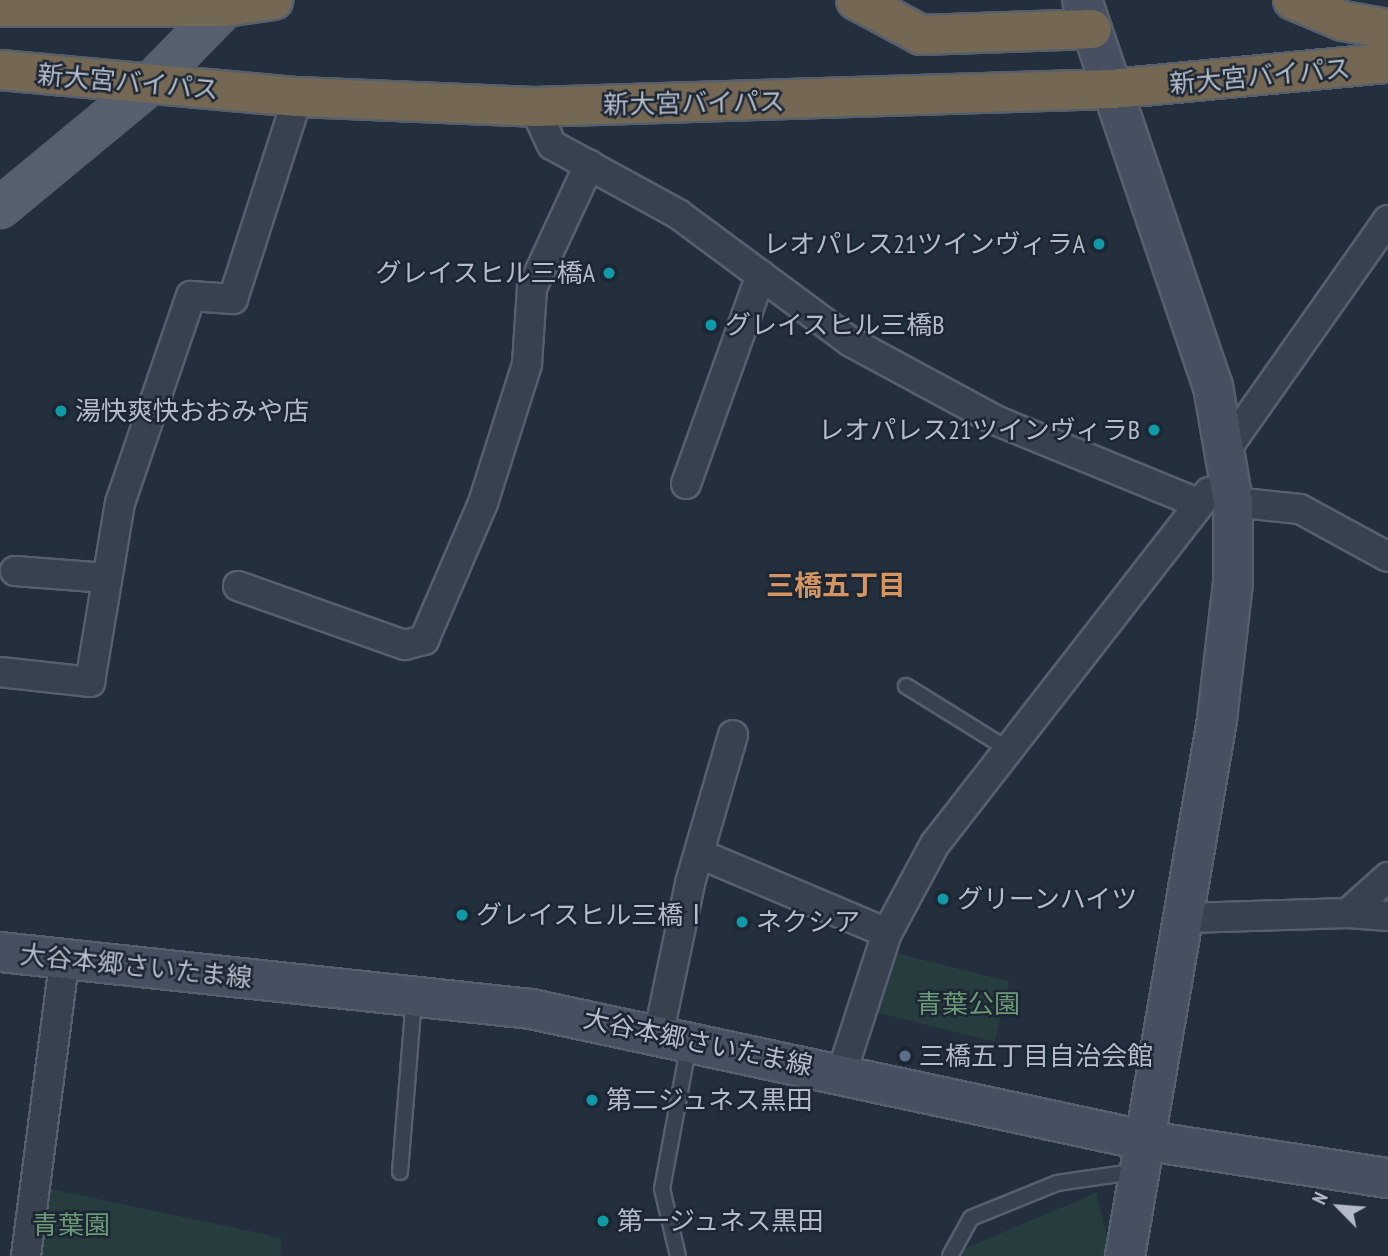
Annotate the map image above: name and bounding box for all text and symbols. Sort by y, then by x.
street label: 新大宮バイパス [1168,53,1352,99]
street label: 新大宮バイパス [36,59,220,105]
street label: 新大宮バイパス [603,86,785,120]
place label: レオパレス21ツインヴィラA [763,228,1085,260]
marker: レオパレス21ツインヴィラA [1091,236,1107,252]
place label: グレイスヒル三橋A [375,257,595,289]
marker: グレイスヒル三橋A [601,265,617,281]
place label: グレイスヒル三橋B [725,309,945,341]
marker: グレイスヒル三橋B [703,317,719,333]
place label: 湯快爽快おおみや店 [75,395,309,427]
marker: 湯快爽快おおみや店 [53,403,69,419]
place label: レオパレス21ツインヴィラB [818,414,1140,446]
marker: レオパレス21ツインヴィラB [1146,422,1162,438]
district label: 三橋五丁目 [766,568,906,602]
place label: グリーンハイツ [957,883,1139,915]
marker: グリーンハイツ [935,891,951,907]
place label: グレイスヒル三橋Ⅰ [476,899,710,931]
place label: ネクシア [756,906,860,938]
marker: グレイスヒル三橋Ⅰ [454,907,470,923]
marker: ネクシア [734,914,750,930]
street label: 大谷本郷さいたま線 [18,938,254,994]
park label: 青葉公園 [916,988,1020,1020]
street label: 大谷本郷さいたま線 [580,1002,816,1082]
place label: 三橋五丁目自治会館 [919,1040,1153,1072]
marker: 三橋五丁目自治会館 [897,1048,913,1064]
place label: 第二ジュネス黒田 [606,1084,814,1116]
marker: 第二ジュネス黒田 [584,1092,600,1108]
north arrow [1304,1172,1374,1242]
text: N [1307,1188,1333,1208]
place label: 第一ジュネス黒田 [617,1205,825,1237]
park label: 青葉園 [32,1209,110,1241]
marker: 第一ジュネス黒田 [595,1213,611,1229]

